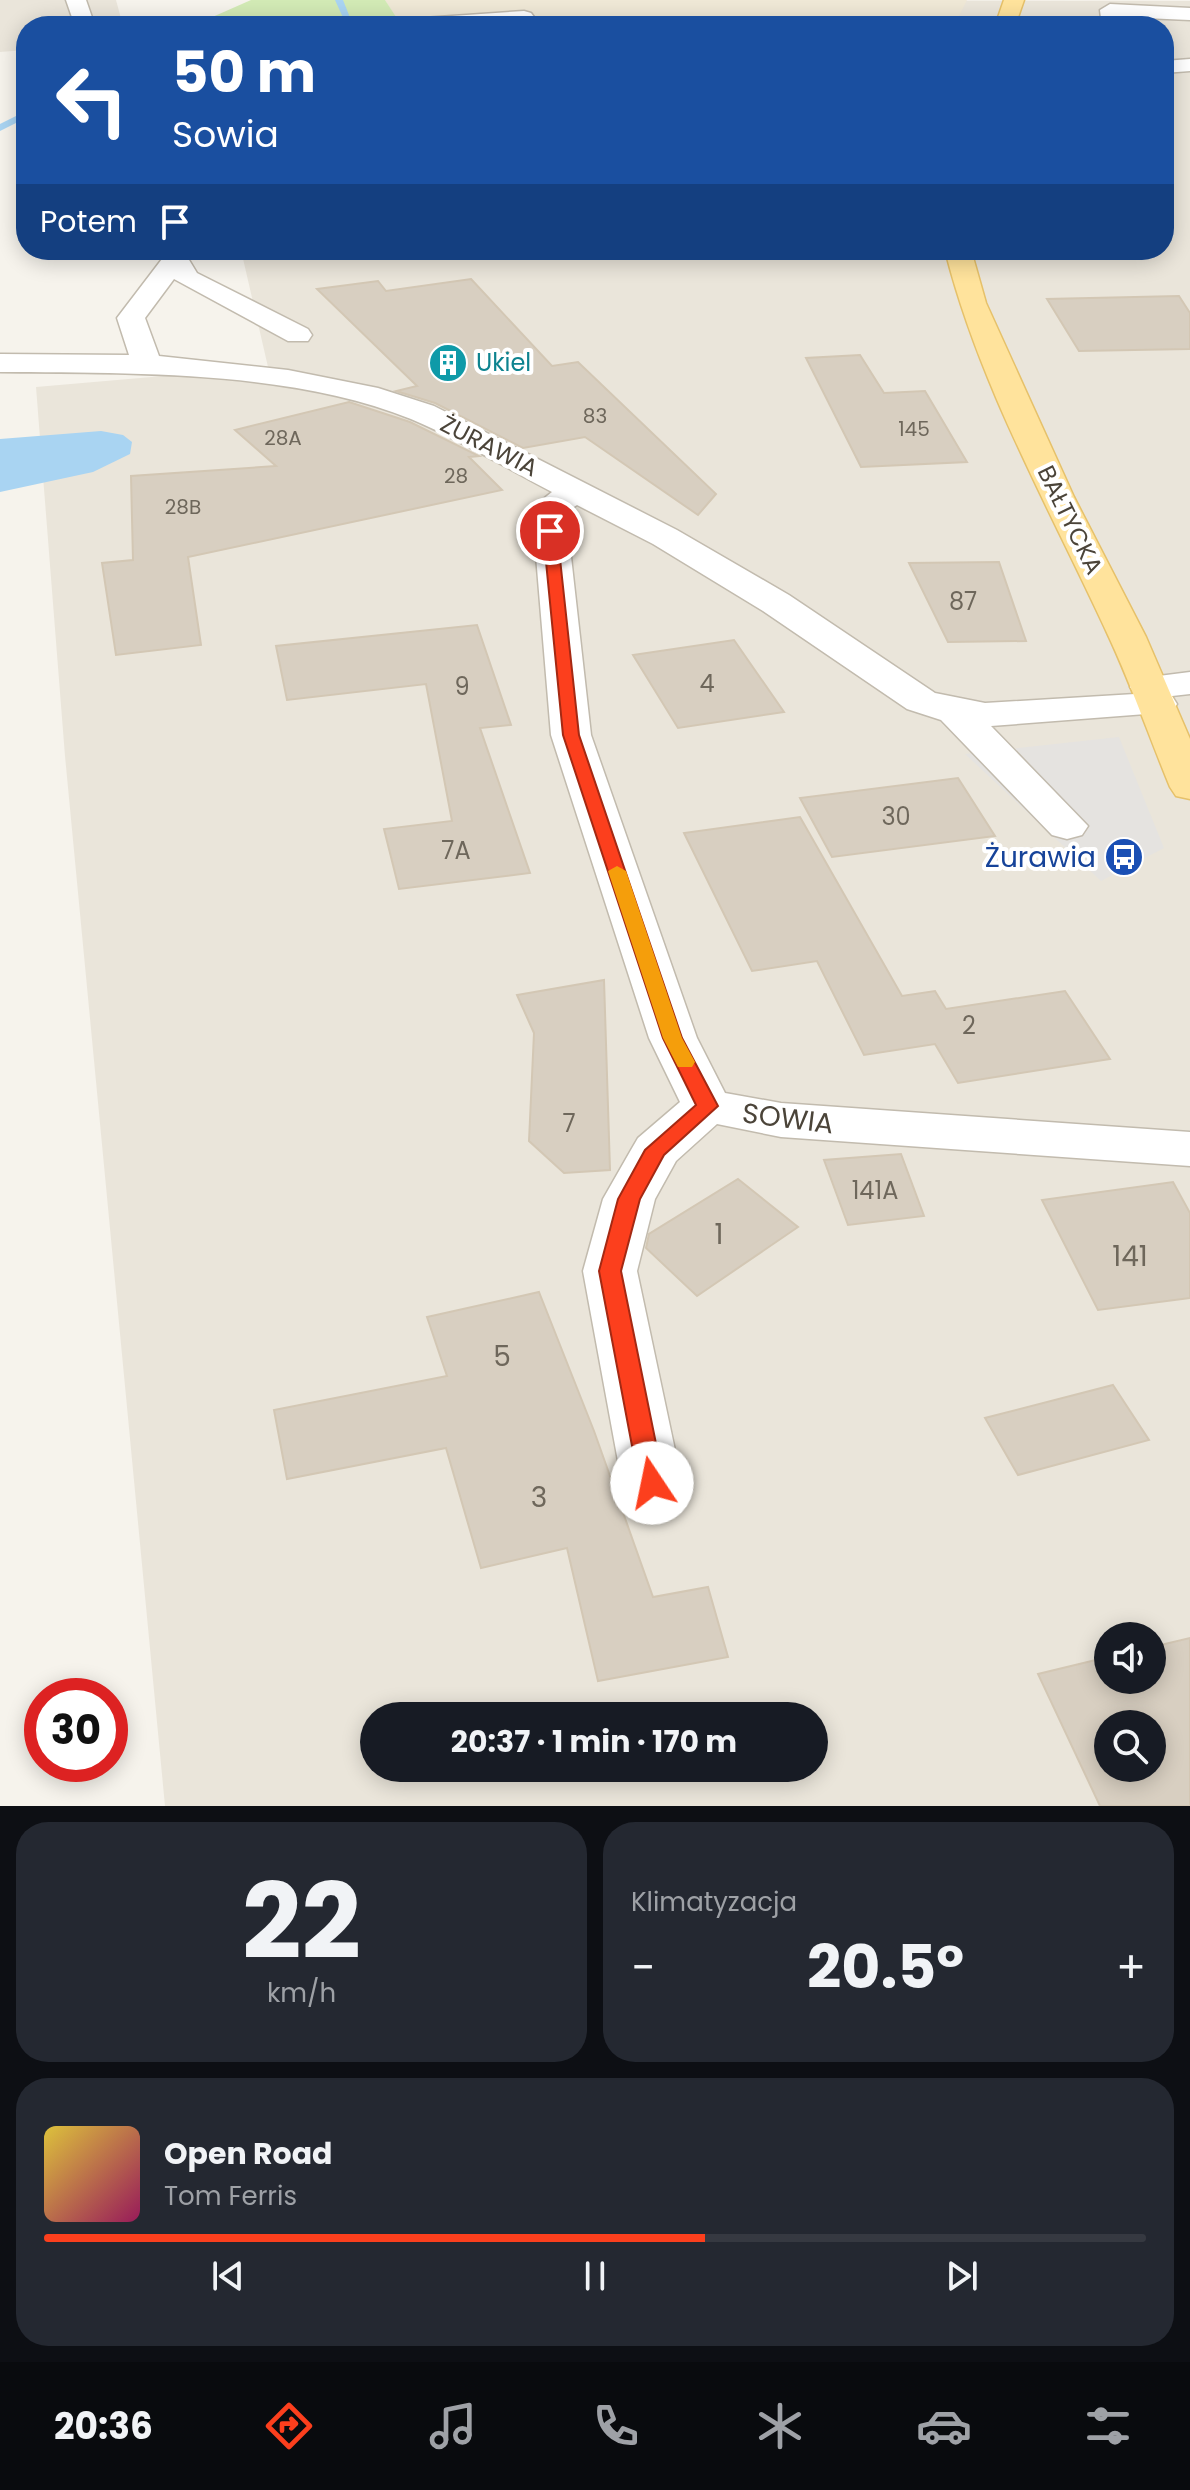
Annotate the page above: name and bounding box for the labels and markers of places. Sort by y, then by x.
building icon: Ukiel [427,342,469,384]
place label: Ukiel [476,346,531,379]
pin [516,497,584,565]
bus stop icon: Żurawia [1103,836,1145,878]
place label: Żurawia [985,838,1096,877]

